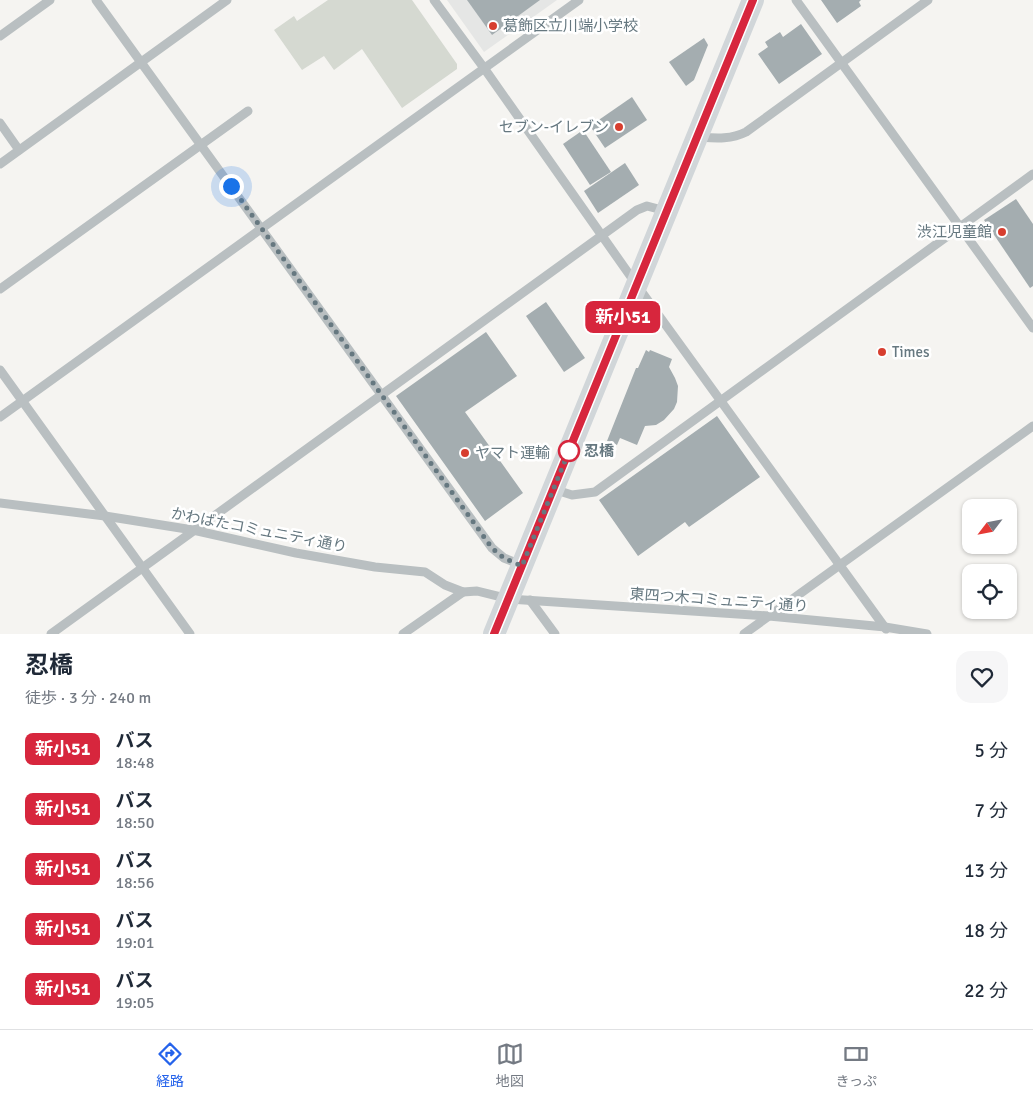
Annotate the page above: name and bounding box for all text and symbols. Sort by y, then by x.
place label: 葛飾区立川端小学校 [503,17,638,35]
marker: 葛飾区立川端小学校 [487,20,499,32]
place label: セブン-イレブン [499,118,609,136]
marker: セブン-イレブン [613,121,625,133]
your location [219,174,244,199]
place label: 渋江児童館 [917,223,992,241]
marker: 渋江児童館 [996,226,1008,238]
line badge: 新小51 [588,301,658,333]
text: 新小51 [595,306,651,328]
place label: Times [892,343,930,361]
marker: Times [876,346,888,358]
marker: 忍橋 [558,440,580,462]
place label: 忍橋 [584,442,615,460]
place label: ヤマト運輸 [475,444,550,462]
marker: ヤマト運輸 [459,447,471,459]
north arrow [962,499,1018,554]
map controls [962,499,1017,619]
street label: かわばたコミュニティ通り [169,504,349,556]
button: locate [962,564,1017,619]
street label: 東四つ木コミュニティ通り [629,585,809,615]
text: 忍橋 [25,650,73,680]
button: heart [956,651,1008,703]
text: 徒歩 · 3 分 · 240 m [25,688,151,708]
text: バス [115,729,153,753]
text: 新小51 [35,738,90,760]
text: 5 分 [975,739,1008,763]
text: 18:48 [115,753,154,773]
text: バス [115,789,153,813]
text: 新小51 [35,798,90,820]
text: 7 分 [975,799,1008,823]
text: 18:50 [115,813,154,833]
text: バス [115,849,153,873]
text: 新小51 [35,858,90,880]
text: 13 分 [964,859,1008,883]
text: 18:56 [115,873,154,893]
text: バス [115,909,153,933]
text: 新小51 [35,918,90,940]
text: 18 分 [964,919,1008,943]
text: 19:01 [115,933,154,953]
text: バス [115,969,153,993]
text: 新小51 [35,978,90,1000]
text: 22 分 [964,979,1008,1003]
text: 19:05 [115,993,154,1013]
tab: 経路 [156,1040,184,1090]
tab: 地図 [496,1040,524,1090]
tab: きっぷ [836,1040,877,1090]

